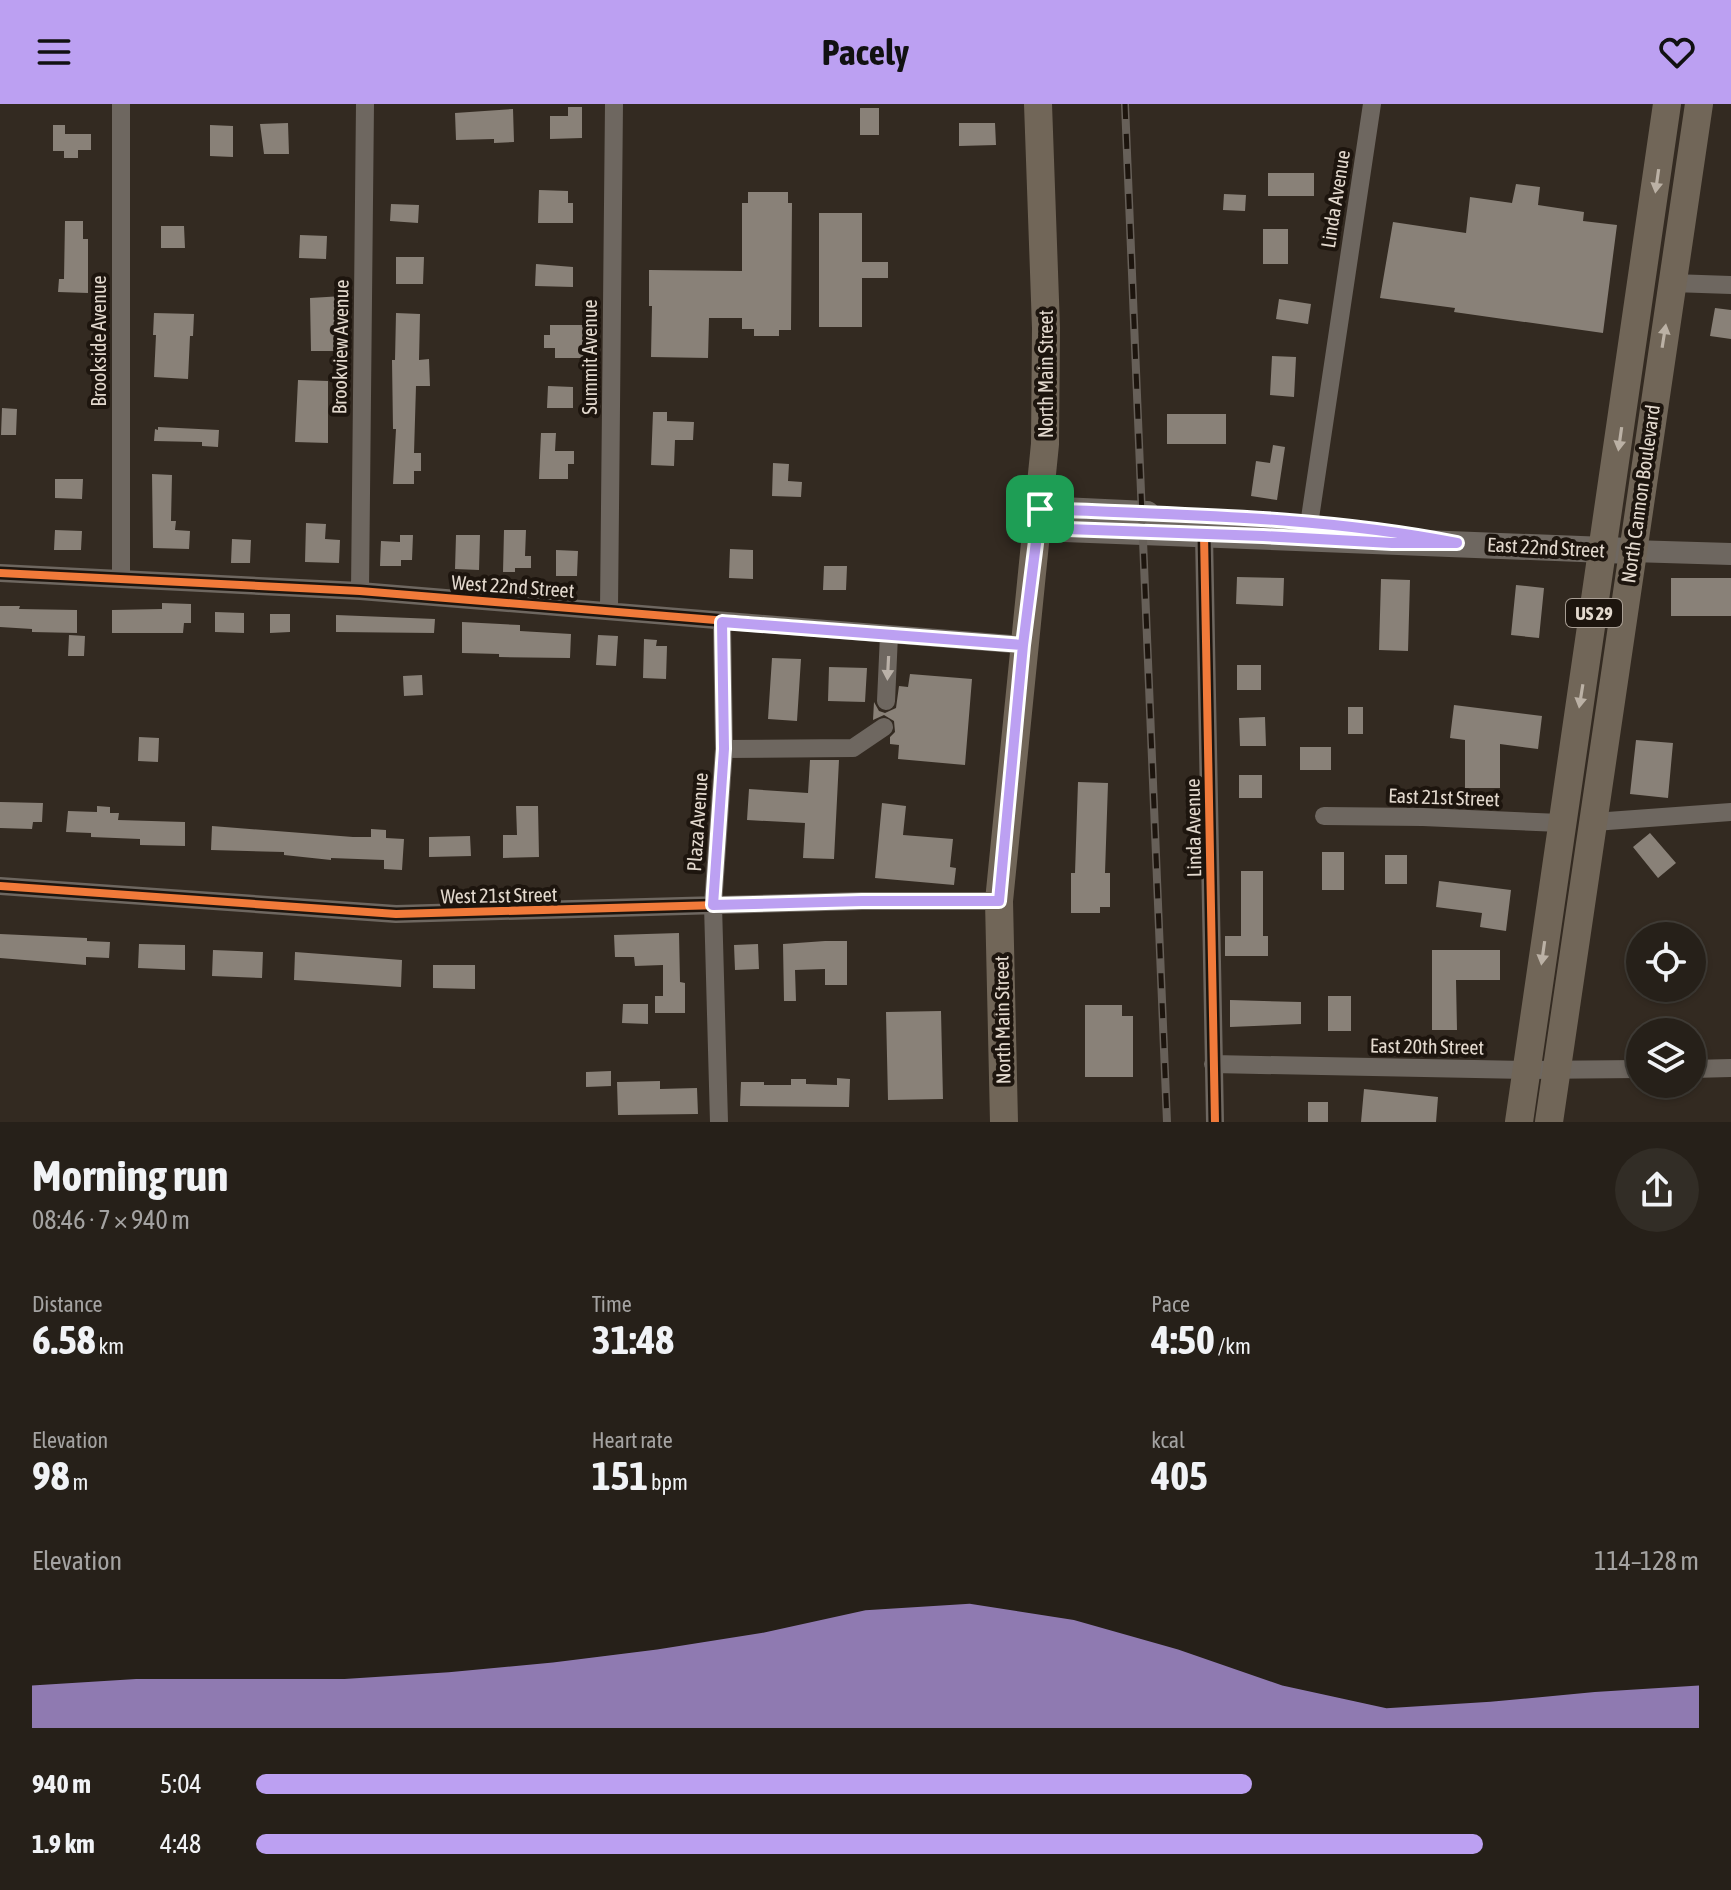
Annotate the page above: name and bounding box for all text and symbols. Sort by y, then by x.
icon: menu [32,30,76,74]
icon: heart [1655,30,1699,74]
text: Pacely [822,31,909,73]
street label: Linda Avenue [1316,148,1354,250]
one-way arrow [1650,169,1663,194]
street label: Brookside Avenue [87,275,110,407]
street label: Brookview Avenue [327,279,353,415]
street label: Summit Avenue [578,299,601,415]
street label: North Main Street [1034,309,1057,438]
one-way arrow [1658,323,1671,348]
street label: North Cannon Boulevard [1616,403,1664,585]
one-way arrow [1613,426,1626,451]
pin [1006,475,1074,543]
icon: arrive [1018,487,1062,531]
street label: East 22nd Street [1486,532,1606,562]
street label: West 22nd Street [451,570,575,602]
road number: US 29 [1566,599,1622,627]
one-way arrow [881,656,894,681]
one-way arrow [1574,684,1587,709]
street label: Plaza Avenue [682,772,712,872]
street label: Linda Avenue [1181,778,1205,878]
street label: East 21st Street [1388,784,1500,810]
street label: West 21st Street [440,882,558,908]
map controls [1626,922,1706,1098]
button: locate [1626,922,1706,1002]
one-way arrow [1536,941,1549,966]
street label: North Main Street [989,955,1015,1085]
button: layers [1626,1018,1706,1098]
street label: East 20th Street [1370,1034,1485,1058]
button: share [1615,1148,1699,1232]
text: Morning run [32,1150,228,1200]
text: 08:46 · 7 × 940 m [32,1205,190,1235]
text: Distance [32,1291,103,1317]
text: Time [592,1291,632,1317]
text: Pace [1151,1291,1190,1317]
text: 6.58 [32,1317,96,1362]
text: 31:48 [592,1317,674,1362]
text: 4:50 [1151,1317,1215,1362]
text: km [96,1333,124,1359]
text: /km [1215,1333,1251,1359]
text: Elevation [32,1427,108,1453]
text: Heart rate [592,1427,673,1453]
text: kcal [1151,1427,1185,1453]
text: 98 [32,1453,70,1498]
text: 151 [592,1453,648,1498]
text: 405 [1151,1453,1208,1498]
text: m [70,1469,88,1495]
text: bpm [648,1469,688,1495]
text: Elevation [32,1546,122,1576]
text: 114–128 m [1594,1546,1699,1576]
text: 940 m [32,1769,91,1799]
text: 5:04 [160,1769,202,1799]
text: 1.9 km [32,1829,95,1859]
text: 4:48 [160,1829,201,1859]

